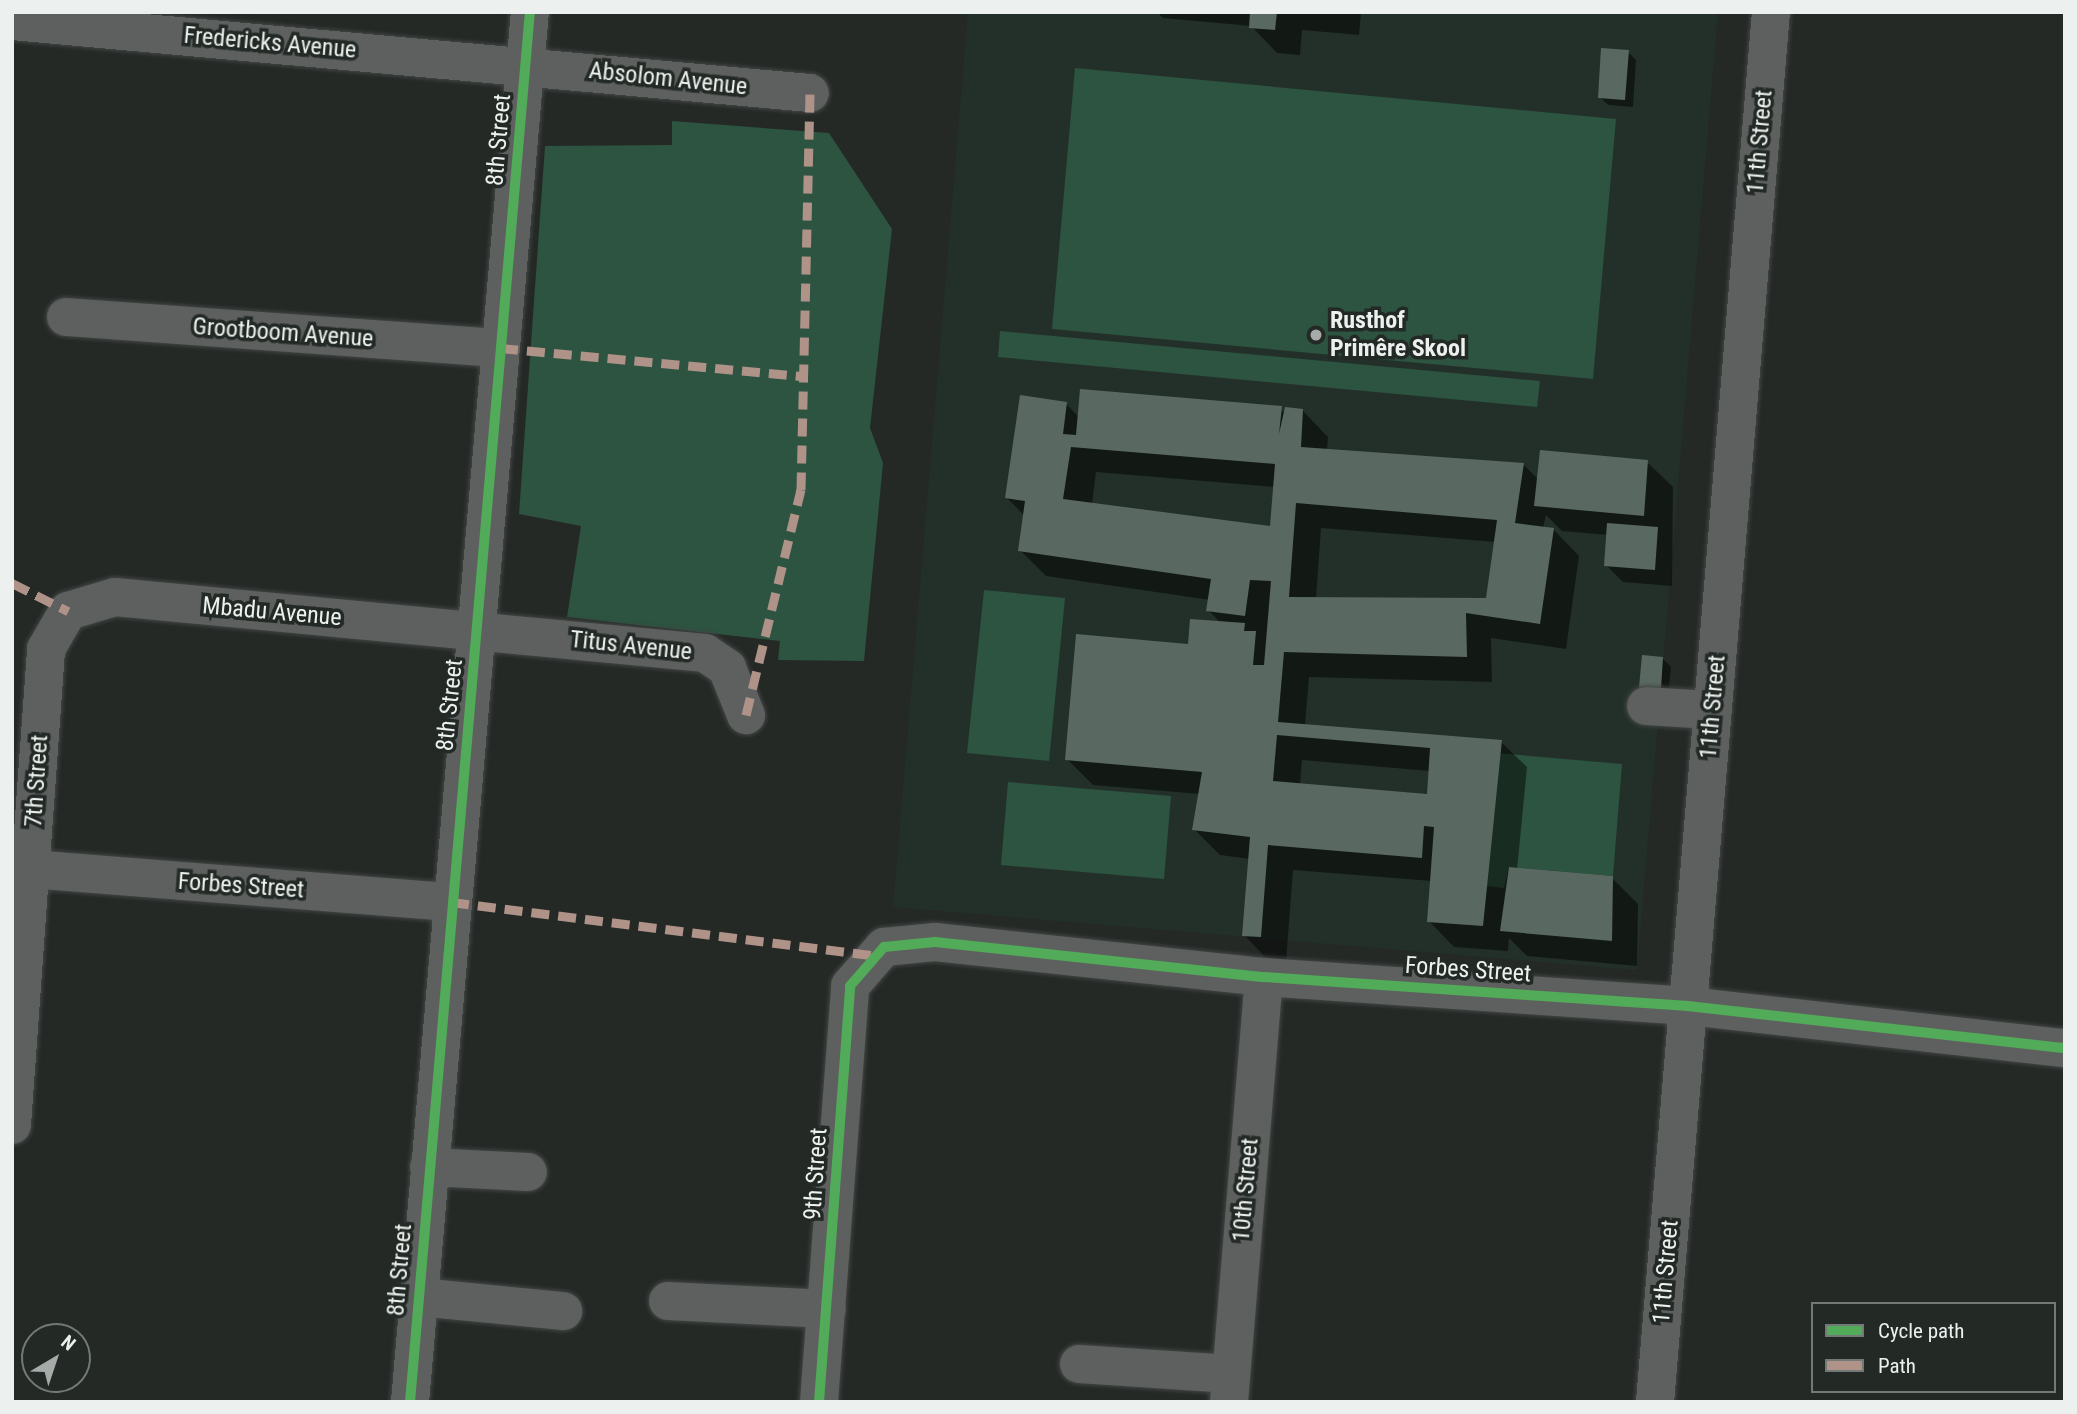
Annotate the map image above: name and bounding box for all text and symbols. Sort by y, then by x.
street label: Fredericks Avenue [183,21,357,65]
street label: Absolom Avenue [587,56,749,102]
street label: 11th Street [1741,89,1779,195]
street label: 8th Street [481,93,517,187]
place label: Rusthof Primêre Skool [1330,307,1466,363]
street label: Grootboom Avenue [192,312,374,354]
marker: Rusthof Primêre Skool [1308,327,1324,343]
street label: Mbadu Avenue [201,592,343,632]
street label: Titus Avenue [569,625,693,667]
street label: 11th Street [1694,654,1732,760]
street label: 8th Street [431,658,469,752]
street label: 7th Street [19,734,55,828]
street label: Forbes Street [177,867,305,905]
street label: Forbes Street [1404,951,1532,989]
street label: 9th Street [798,1127,834,1221]
street label: 10th Street [1227,1137,1265,1243]
street label: 11th Street [1647,1219,1685,1325]
street label: 8th Street [382,1223,418,1317]
legend [1811,1302,2056,1393]
text: Cycle path [1878,1319,1964,1343]
north arrow [21,1323,91,1393]
text: N [57,1330,80,1355]
text: Path [1878,1354,1916,1378]

